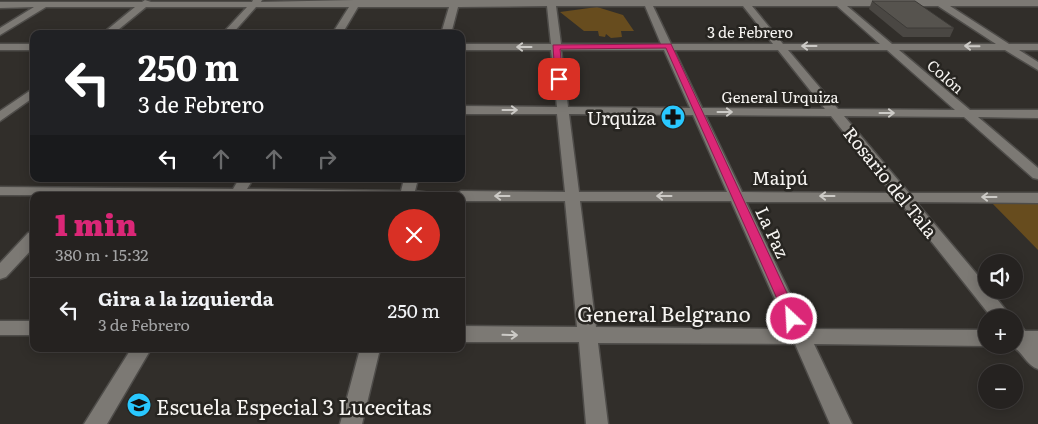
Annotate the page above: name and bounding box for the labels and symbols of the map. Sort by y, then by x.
street label: 3 de Febrero [707,20,793,43]
one-way arrow [802,41,818,51]
one-way arrow [964,41,980,51]
one-way arrow [517,42,533,52]
street label: Colón [922,53,970,99]
pin [538,58,580,100]
street label: General Urquiza [721,85,839,108]
place label: Urquiza [587,104,656,131]
pharmacy icon: Urquiza [660,104,686,130]
one-way arrow [502,106,518,115]
one-way arrow [716,107,733,117]
one-way arrow [879,108,895,118]
street label: Rosario del Tala [838,121,944,244]
street label: Maipú [752,164,808,191]
one-way arrow [657,191,673,201]
one-way arrow [819,191,836,201]
one-way arrow [494,192,510,201]
one-way arrow [982,192,998,202]
street label: La Paz [749,202,797,262]
position arrow [765,292,817,344]
street label: General Belgrano [577,297,751,328]
one-way arrow [502,330,518,340]
place label: Escuela Especial 3 Lucecitas [156,390,431,421]
school or university icon: Escuela Especial 3 Lucecitas [126,392,152,418]

